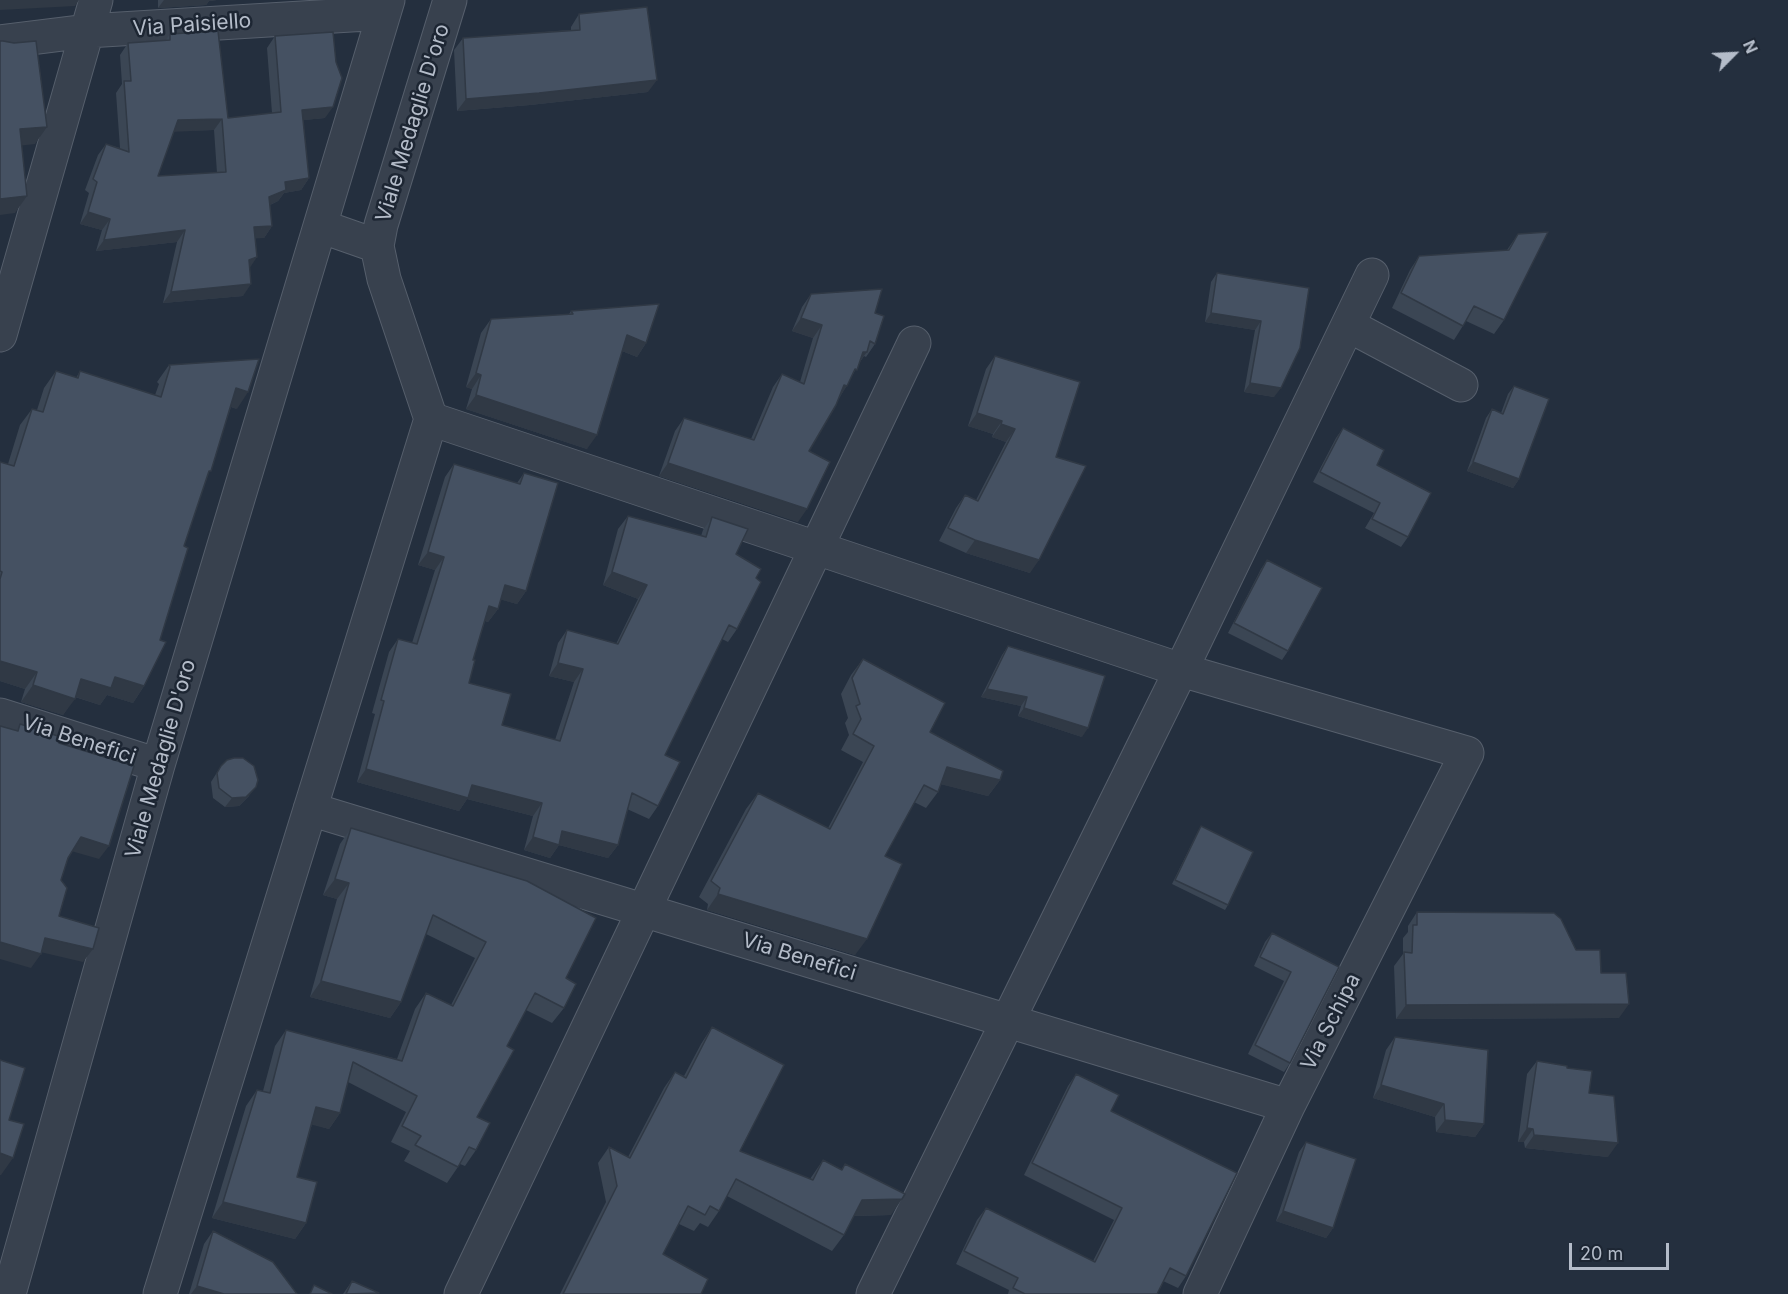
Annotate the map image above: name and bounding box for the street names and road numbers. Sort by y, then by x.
street label: Via Paisiello [132,8,252,42]
street label: Viale Medaglie D'oro [371,21,455,225]
street label: Viale Medaglie D'oro [121,657,201,861]
street label: Via Benefici [19,710,139,770]
street label: Via Benefici [739,928,859,986]
street label: Via Schipa [1296,969,1366,1075]

